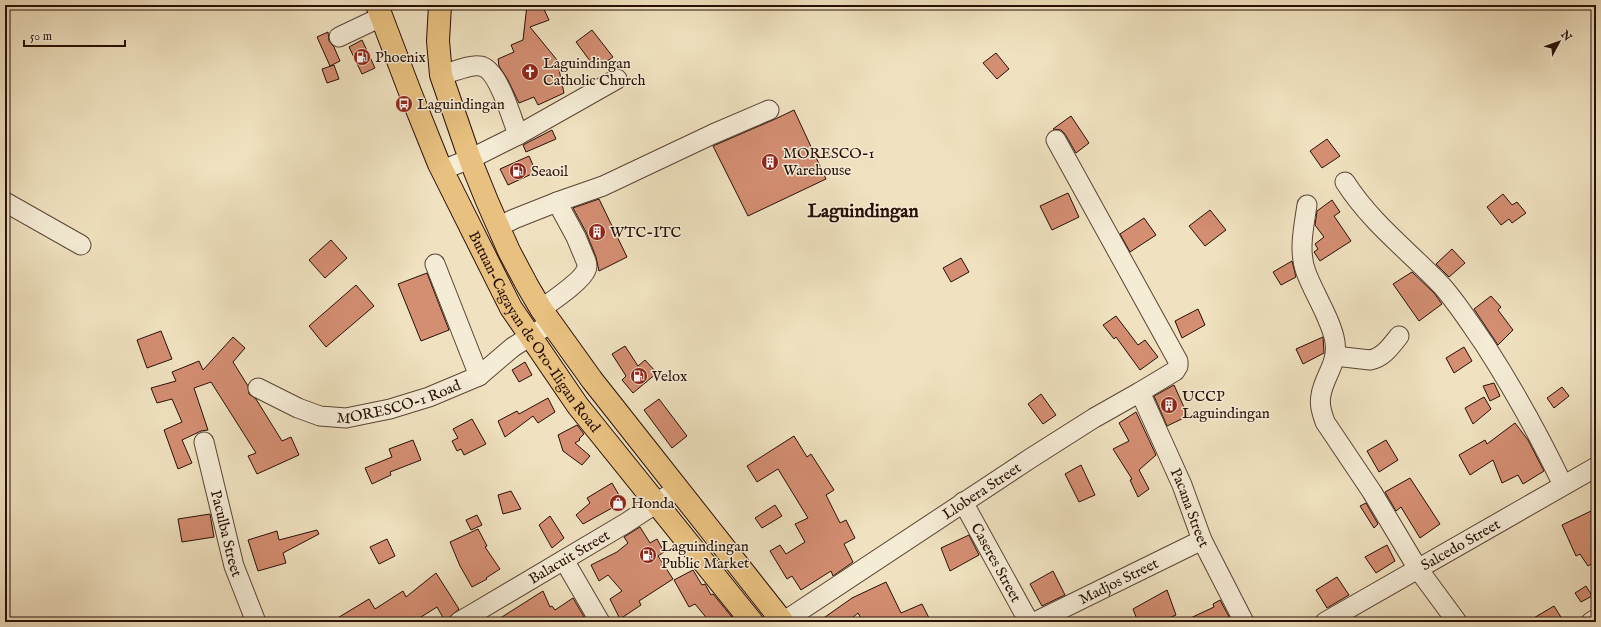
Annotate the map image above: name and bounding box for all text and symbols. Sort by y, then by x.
scale bar [24,22,125,48]
north arrow [1539,22,1579,62]
text: N [1557,27,1575,45]
text: 50 m [30,29,52,44]
fuel station icon: Phoenix [352,47,372,67]
place label: Phoenix [375,48,427,67]
place label: Laguindingan Catholic Church [543,54,645,90]
church icon: Laguindingan Catholic Church [520,62,540,82]
bus stop icon: Laguindingan [394,94,414,114]
place label: Laguindingan [417,95,505,114]
place label: MORESCO-1 Warehouse [783,144,874,180]
building icon: MORESCO-1 Warehouse [760,152,780,172]
fuel station icon: Seaoil [508,161,528,181]
place label: Seaoil [531,162,569,181]
district label: Laguindingan [807,200,919,224]
building icon: WTC-ITC [587,222,607,242]
place label: WTC-ITC [610,223,682,242]
street label: Butuan-Cagayan de Oro-Iligan Road [465,228,605,437]
fuel station icon: Velox [629,366,649,386]
place label: Velox [651,367,688,386]
street label: MORESCO-1 Road [336,375,464,428]
place label: UCCP Laguindingan [1182,387,1270,423]
building icon: UCCP Laguindingan [1159,395,1179,415]
street label: Llobera Street [939,458,1024,524]
street label: Pacana Street [1166,465,1214,551]
street label: Paculba Street [206,488,247,579]
shop icon: Honda [608,493,628,513]
place label: Honda [631,494,675,513]
street label: Salcedo Street [1417,514,1503,575]
street label: Caseres Street [967,519,1026,605]
street label: Balacuit Street [525,525,613,588]
place label: Laguindingan Public Market [661,537,749,573]
fuel station icon: Laguindingan Public Market [638,545,658,565]
street label: Madjos Street [1076,554,1161,609]

